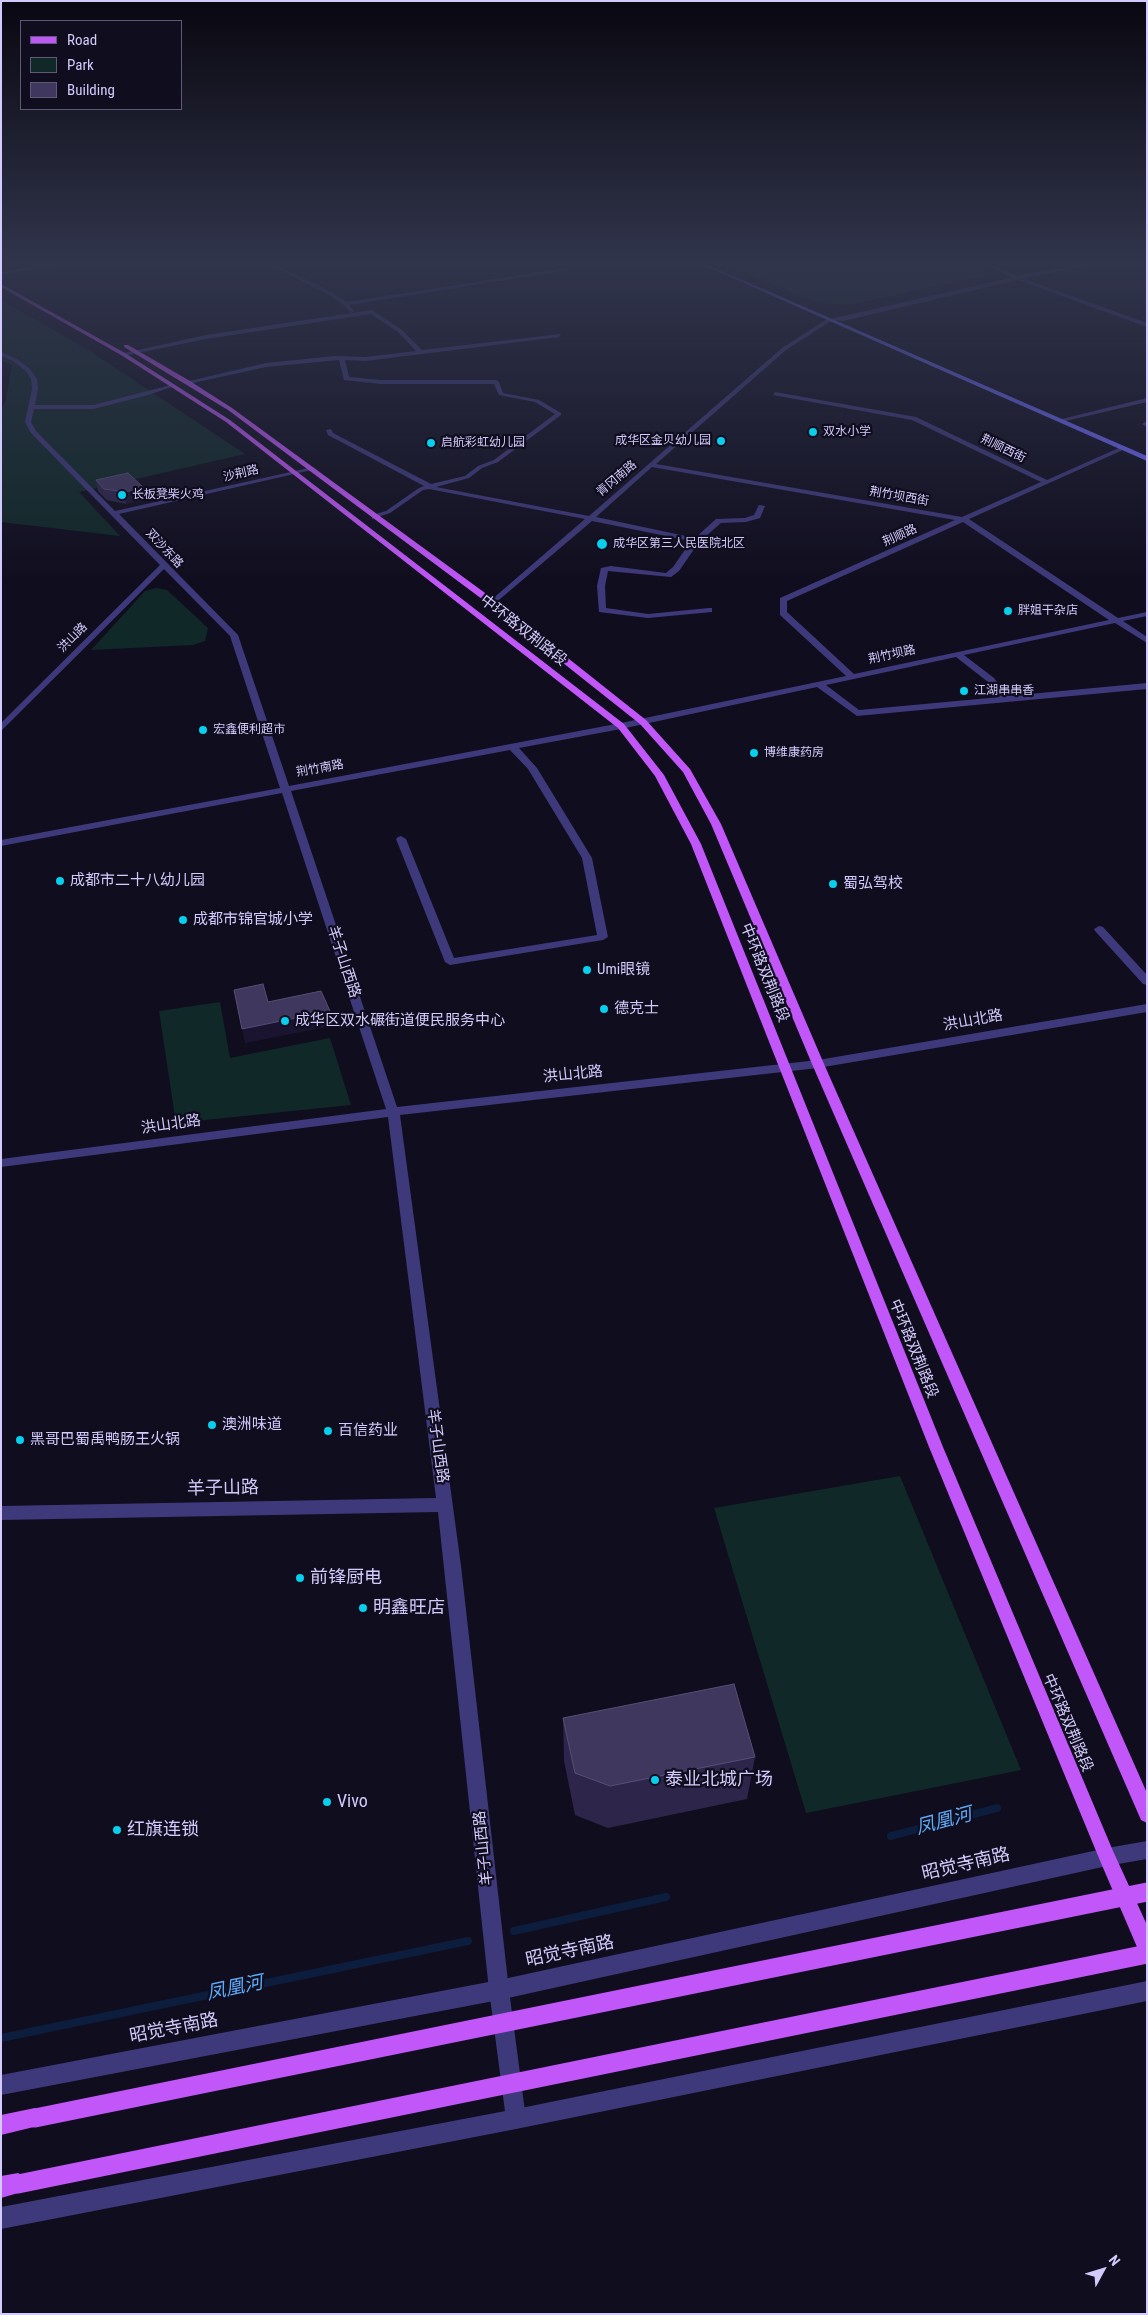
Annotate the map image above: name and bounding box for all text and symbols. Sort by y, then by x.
legend [20,20,182,110]
text: Road [67,31,97,49]
text: Park [67,56,94,74]
text: Building [67,81,115,99]
place label: 双水小学 [823,425,871,439]
marker: 双水小学 [807,426,819,438]
street label: 荆顺西街 [978,432,1028,466]
place label: 成华区金贝幼儿园 [615,434,711,448]
marker: 成华区金贝幼儿园 [715,435,727,447]
place label: 启航彩虹幼儿园 [441,436,525,450]
marker: 启航彩虹幼儿园 [425,437,437,449]
street label: 青冈南路 [594,458,640,500]
street label: 沙荆路 [222,463,260,485]
street label: 荆竹坝西街 [868,485,930,509]
place label: 长板凳柴火鸡 [132,488,204,502]
marker: 长板凳柴火鸡 [116,489,128,501]
street label: 荆顺路 [881,522,919,550]
street label: 双沙东路 [142,527,186,571]
marker: 成华区第三人民医院北区 [595,537,609,551]
place label: 成华区第三人民医院北区 [613,537,745,551]
street label: 中环路双荆路段 [476,592,570,670]
place label: 胖姐干杂店 [1018,604,1078,618]
marker: 胖姐干杂店 [1002,605,1014,617]
street label: 洪山路 [55,620,91,656]
street label: 荆竹坝路 [867,643,917,667]
place label: 江湖串串香 [974,684,1034,698]
marker: 江湖串串香 [958,685,970,697]
place label: 宏鑫便利超市 [213,723,285,737]
marker: 宏鑫便利超市 [197,724,209,736]
place label: 博维康药房 [764,746,824,760]
marker: 博维康药房 [748,747,760,759]
street label: 荆竹南路 [295,758,345,780]
place label: 成都市二十八幼儿园 [70,872,205,890]
marker: 成都市二十八幼儿园 [54,875,66,887]
place label: 蜀弘驾校 [843,875,903,893]
marker: 蜀弘驾校 [827,878,839,890]
place label: 成都市锦官城小学 [193,911,313,929]
marker: 成都市锦官城小学 [177,914,189,926]
street label: 中环路双荆路段 [736,921,792,1025]
street label: 羊子山西路 [323,924,363,1000]
place label: Umi眼镜 [597,961,650,979]
marker: Umi眼镜 [581,964,593,976]
place label: 德克士 [614,1000,659,1018]
marker: 德克士 [598,1003,610,1015]
street label: 洪山北路 [942,1007,1004,1035]
place label: 成华区双水碾街道便民服务中心 [295,1012,505,1030]
marker: 成华区双水碾街道便民服务中心 [279,1015,291,1027]
street label: 洪山北路 [542,1063,604,1087]
street label: 洪山北路 [140,1112,202,1138]
street label: 中环路双荆路段 [885,1297,941,1401]
street label: 羊子山西路 [423,1408,451,1484]
place label: 澳洲味道 [222,1416,282,1434]
marker: 澳洲味道 [206,1419,218,1431]
place label: 百信药业 [338,1422,398,1440]
marker: 百信药业 [322,1425,334,1437]
place label: 黑哥巴蜀禹鸭肠王火锅 [30,1431,180,1449]
marker: 黑哥巴蜀禹鸭肠王火锅 [14,1434,26,1446]
street label: 羊子山路 [187,1478,259,1500]
place label: 前锋厨电 [310,1567,382,1589]
marker: 前锋厨电 [294,1572,306,1584]
place label: 明鑫旺店 [373,1597,445,1619]
marker: 明鑫旺店 [357,1602,369,1614]
street label: 中环路双荆路段 [1038,1671,1096,1775]
place label: 泰业北城广场 [665,1769,773,1791]
marker: 泰业北城广场 [649,1774,661,1786]
place label: Vivo [337,1791,368,1813]
marker: Vivo [321,1796,333,1808]
water label: 凤凰河 [914,1804,974,1840]
street label: 羊子山西路 [471,1810,497,1886]
place label: 红旗连锁 [127,1819,199,1841]
marker: 红旗连锁 [111,1824,123,1836]
street label: 昭觉寺南路 [920,1844,1012,1886]
street label: 昭觉寺南路 [524,1932,616,1972]
water label: 凤凰河 [205,1972,265,2006]
street label: 昭觉寺南路 [128,2010,220,2048]
north arrow [1078,2245,1128,2295]
text: N [1106,2252,1124,2269]

